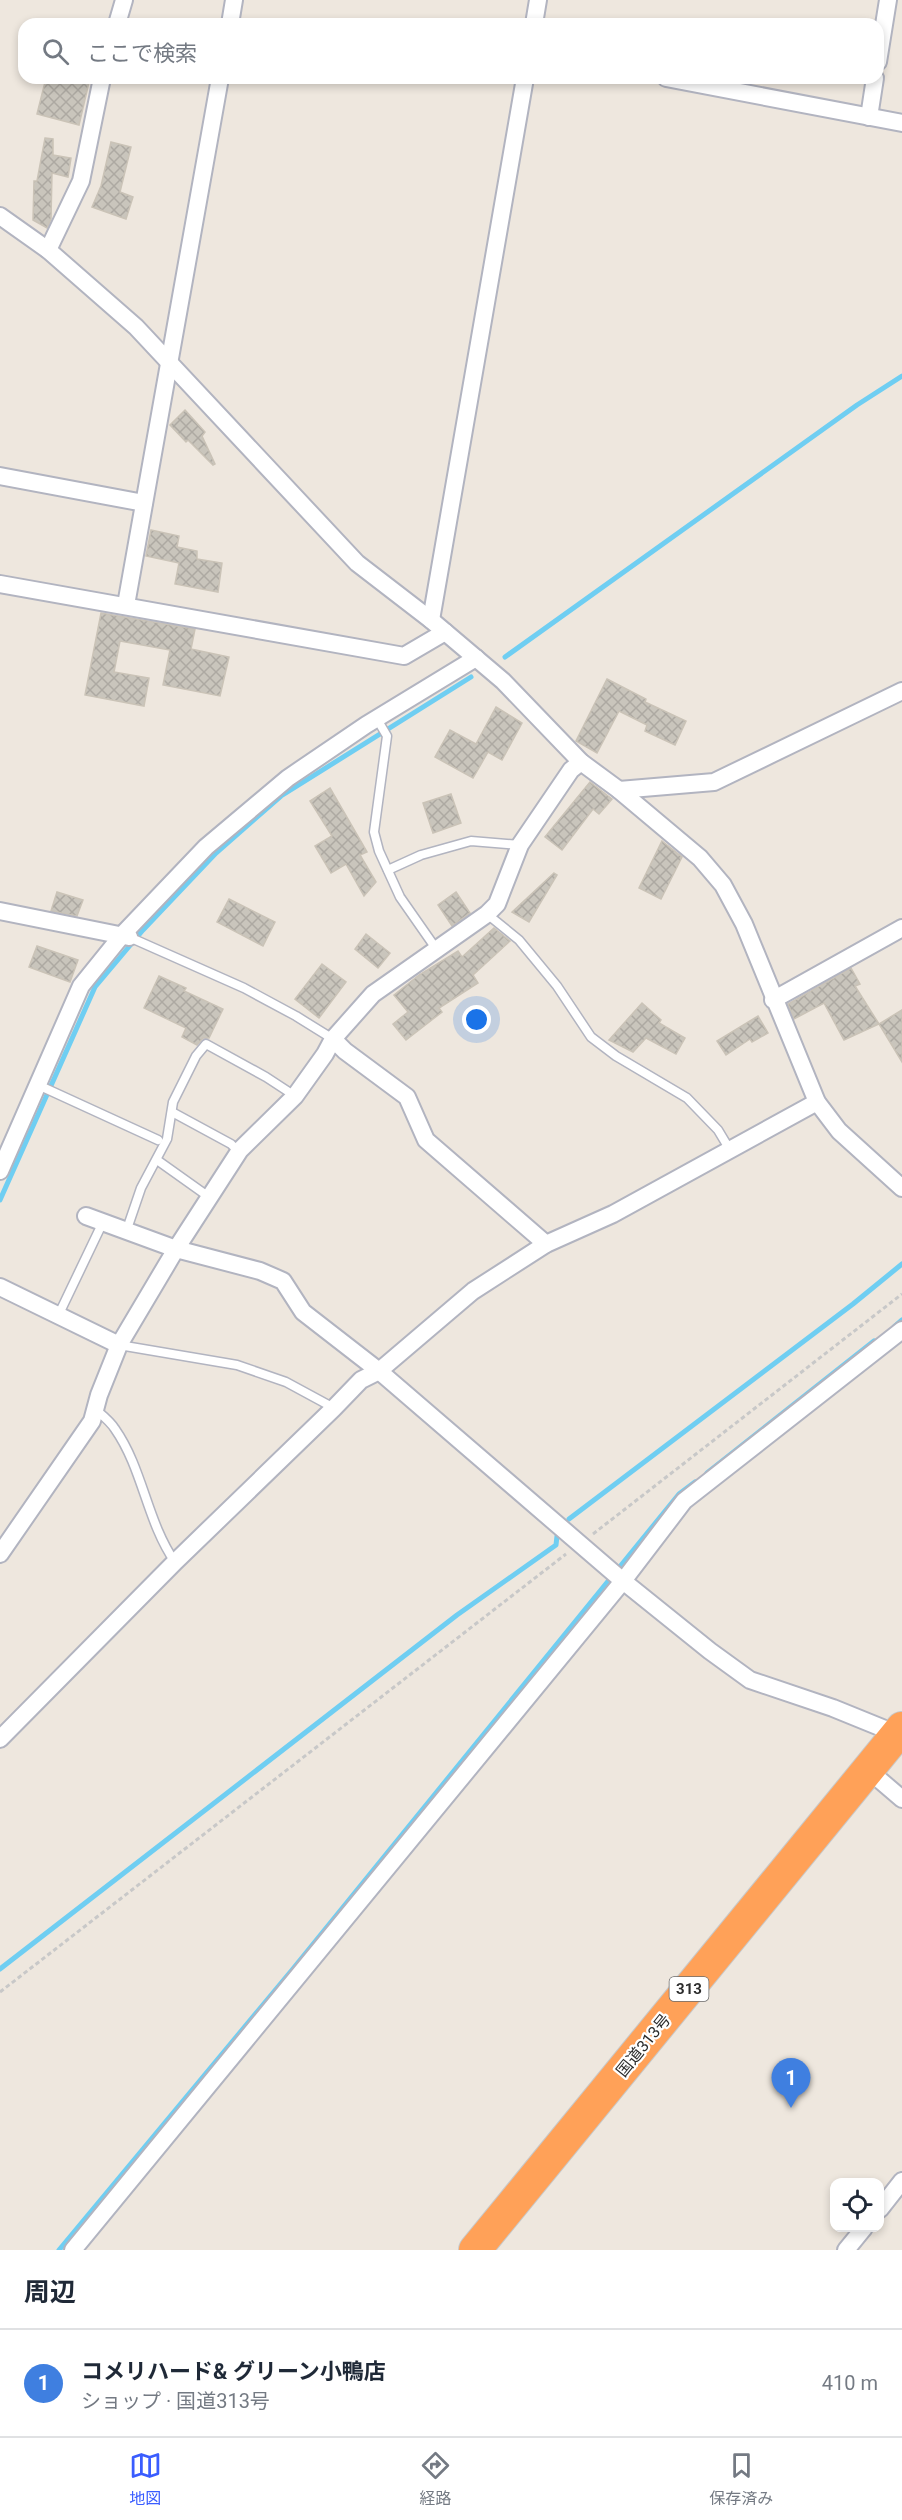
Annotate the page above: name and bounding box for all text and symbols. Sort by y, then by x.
search box [18,18,884,84]
icon: search [39,35,72,68]
text: ここで検索 [87,41,197,66]
your location [462,1005,491,1034]
road number: 313 [670,1977,708,2001]
street label: 国道313号 [612,2010,674,2080]
pin: 1 [772,2058,810,2108]
map controls [830,2178,884,2232]
button: locate [830,2178,884,2232]
text: 周辺 [24,2277,76,2307]
text: コメリハード& グリーン小鴨店 [81,2359,386,2384]
text: 1 [38,2371,49,2395]
text: 410 m [822,2371,878,2395]
text: ショップ · 国道313号 [81,2389,270,2413]
tab: 地図 [129,2449,162,2509]
tab: 経路 [419,2449,452,2509]
tab: 保存済み [709,2449,773,2509]

